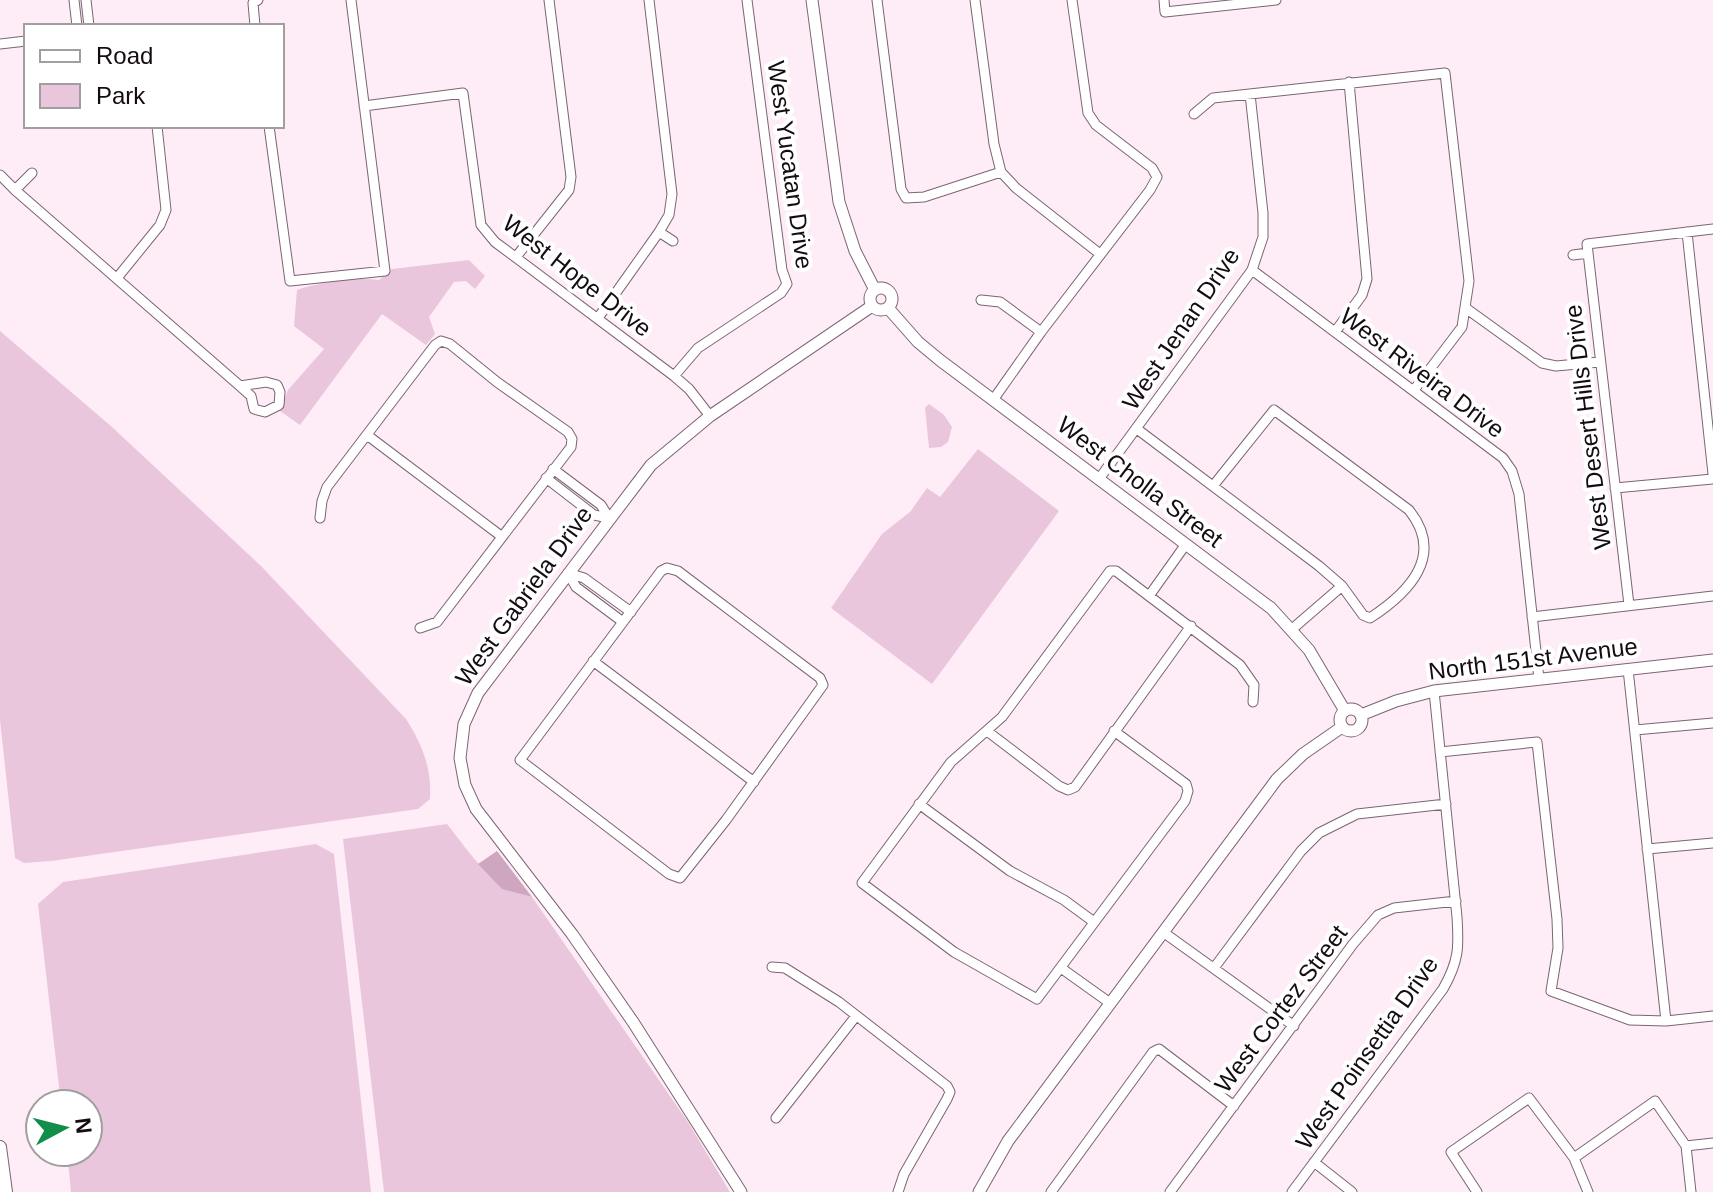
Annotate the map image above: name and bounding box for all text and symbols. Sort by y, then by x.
legend [24,24,284,128]
text: Road [96,42,153,69]
street label: West Yucatan Drive [763,59,818,271]
text: Park [96,82,146,109]
street label: West Hope Drive [498,209,657,342]
street label: West Jenan Drive [1117,243,1245,415]
street label: West Riveira Drive [1335,302,1510,443]
street label: West Desert Hills Drive [1559,303,1616,551]
street label: West Cholla Street [1052,411,1228,553]
street label: West Gabriela Drive [450,501,597,690]
street label: North 151st Avenue [1427,632,1639,685]
street label: West Cortez Street [1209,920,1352,1098]
street label: West Poinsettia Drive [1290,951,1443,1154]
north arrow [24,1088,104,1168]
text: N [70,1116,97,1135]

